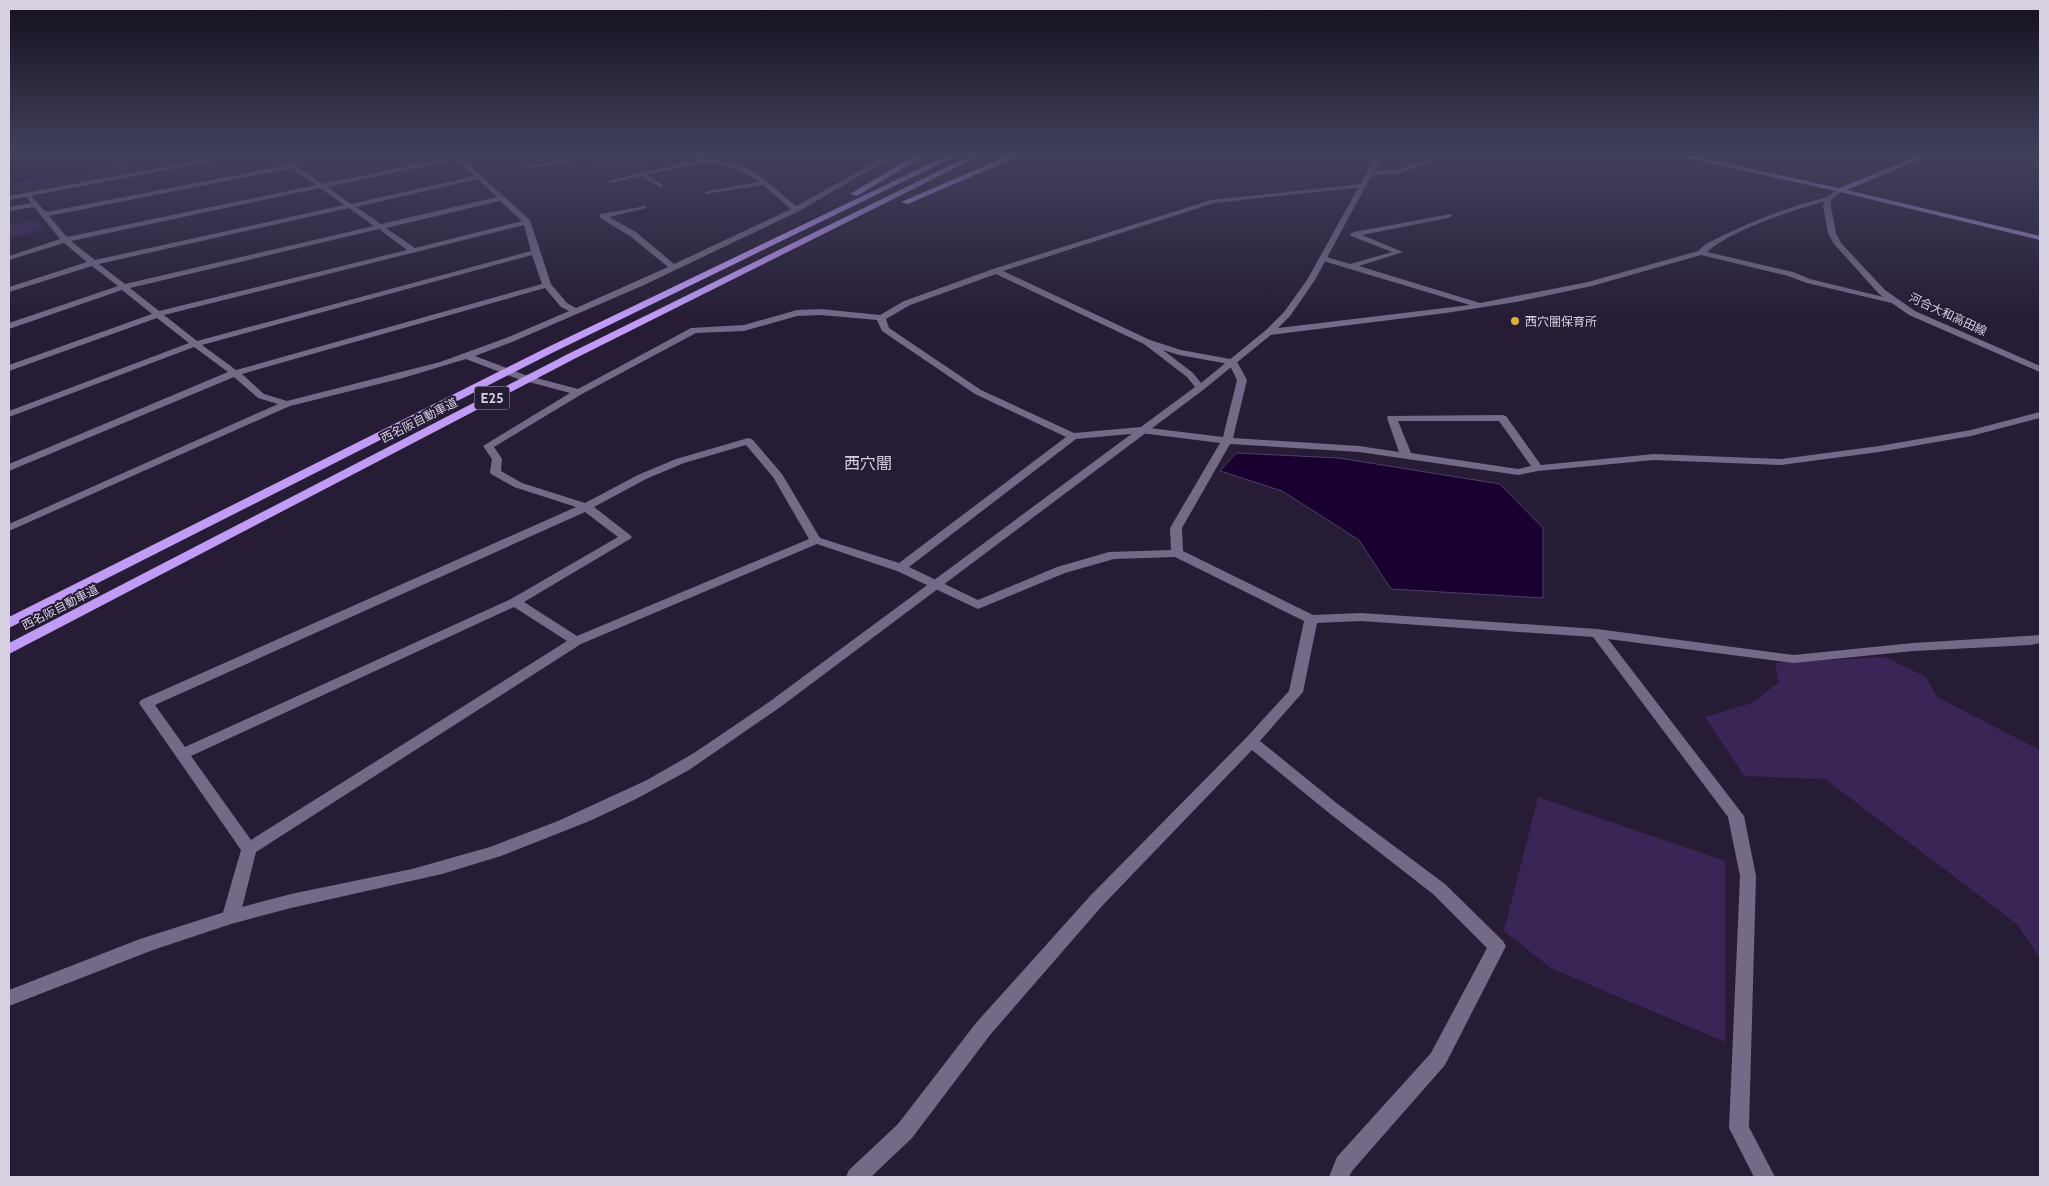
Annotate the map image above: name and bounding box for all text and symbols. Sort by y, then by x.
street label: 河合大和高田線 [1907,289,1989,339]
place label: 西穴闇保育所 [1525,314,1597,329]
marker: 西穴闇保育所 [1509,315,1521,327]
road number: E25 [474,386,510,409]
street label: 西名阪自動車道 [378,394,460,446]
district label: 西穴闇 [844,454,892,473]
street label: 西名阪自動車道 [19,581,101,633]

